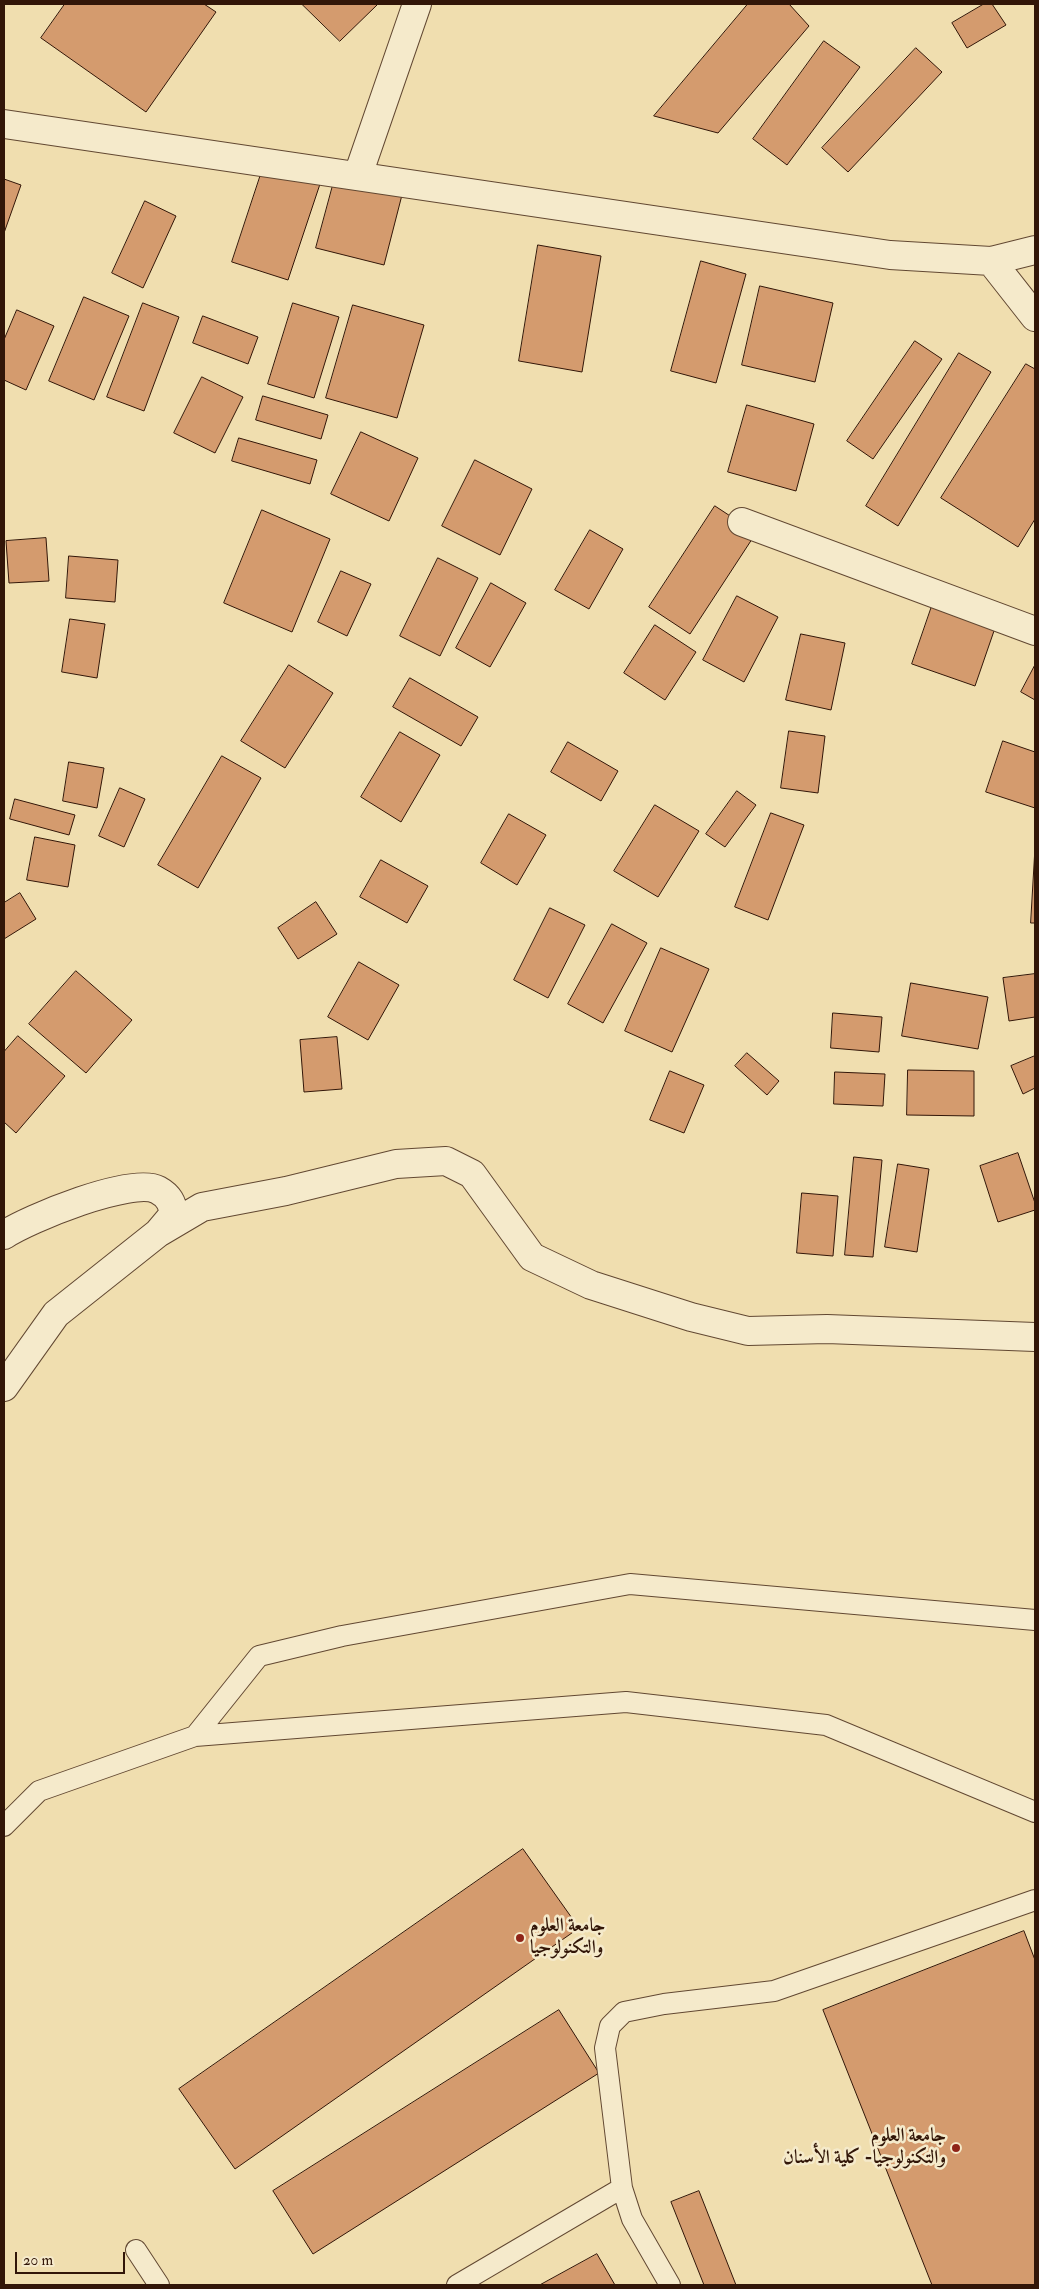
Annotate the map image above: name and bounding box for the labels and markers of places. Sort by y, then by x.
place label: جامعة العلوم والتكنولوجيا [530,1916,605,1960]
marker: جامعة العلوم والتكنولوجيا [514,1932,526,1944]
place label: جامعة العلوم والتكنولوجيا- كلية الأسنان [783,2126,946,2170]
marker: جامعة العلوم والتكنولوجيا- كلية الأسنان [950,2142,962,2154]

